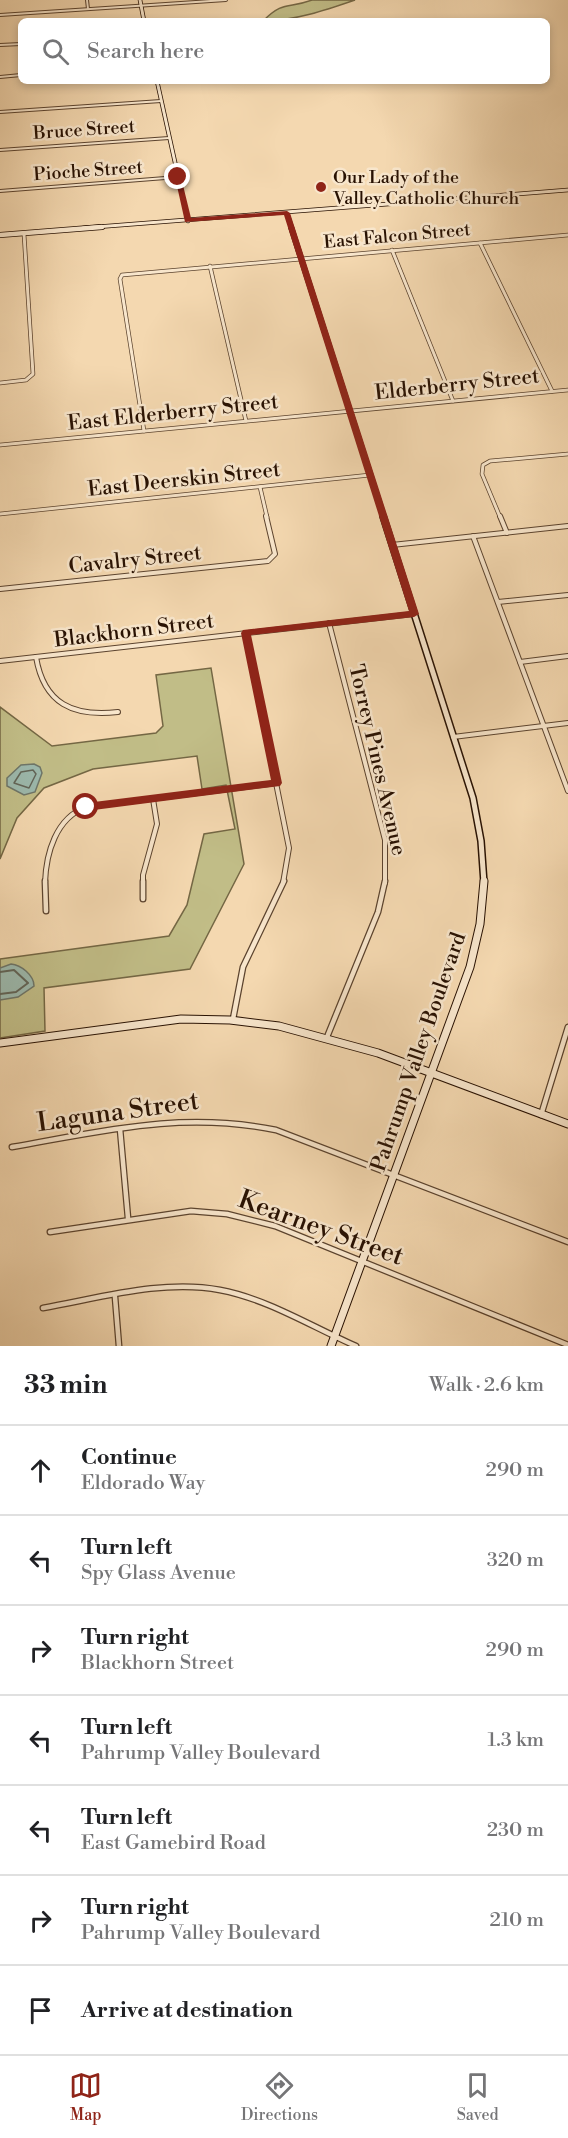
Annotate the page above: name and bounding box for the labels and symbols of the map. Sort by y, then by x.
street label: Bruce Street [31,115,136,145]
street label: Pioche Street [32,156,144,186]
route end [164,163,190,189]
place label: Our Lady of the Valley Catholic Church [332,166,519,210]
marker: Our Lady of the Valley Catholic Church [314,180,328,194]
street label: East Falcon Street [323,218,472,254]
street label: Elderberry Street [373,363,541,407]
street label: East Elderberry Street [66,389,280,437]
street label: East Deerskin Street [86,457,282,503]
street label: Cavalry Street [67,540,203,580]
street label: Blackhorn Street [52,608,216,654]
street label: Torrey Pines Avenue [342,662,412,858]
route start [72,793,98,819]
street label: Pahrump Valley Boulevard [366,929,472,1175]
street label: Laguna Street [35,1085,201,1139]
street label: Kearney Street [234,1183,408,1273]

